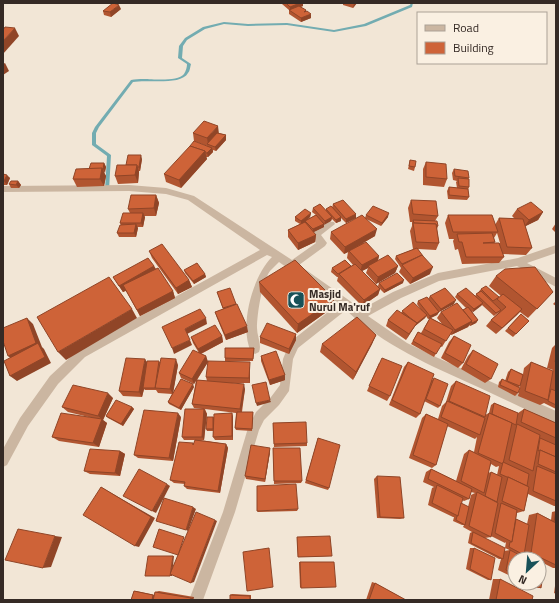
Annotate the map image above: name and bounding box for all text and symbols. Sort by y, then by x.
legend [417,12,547,64]
text: Road [453,18,479,37]
text: Building [453,38,494,57]
place label: Masjid Nurul Ma'ruf [309,286,370,315]
mosque icon: Masjid Nurul Ma'ruf [286,290,306,310]
north arrow [507,551,547,591]
text: N [516,571,530,589]

